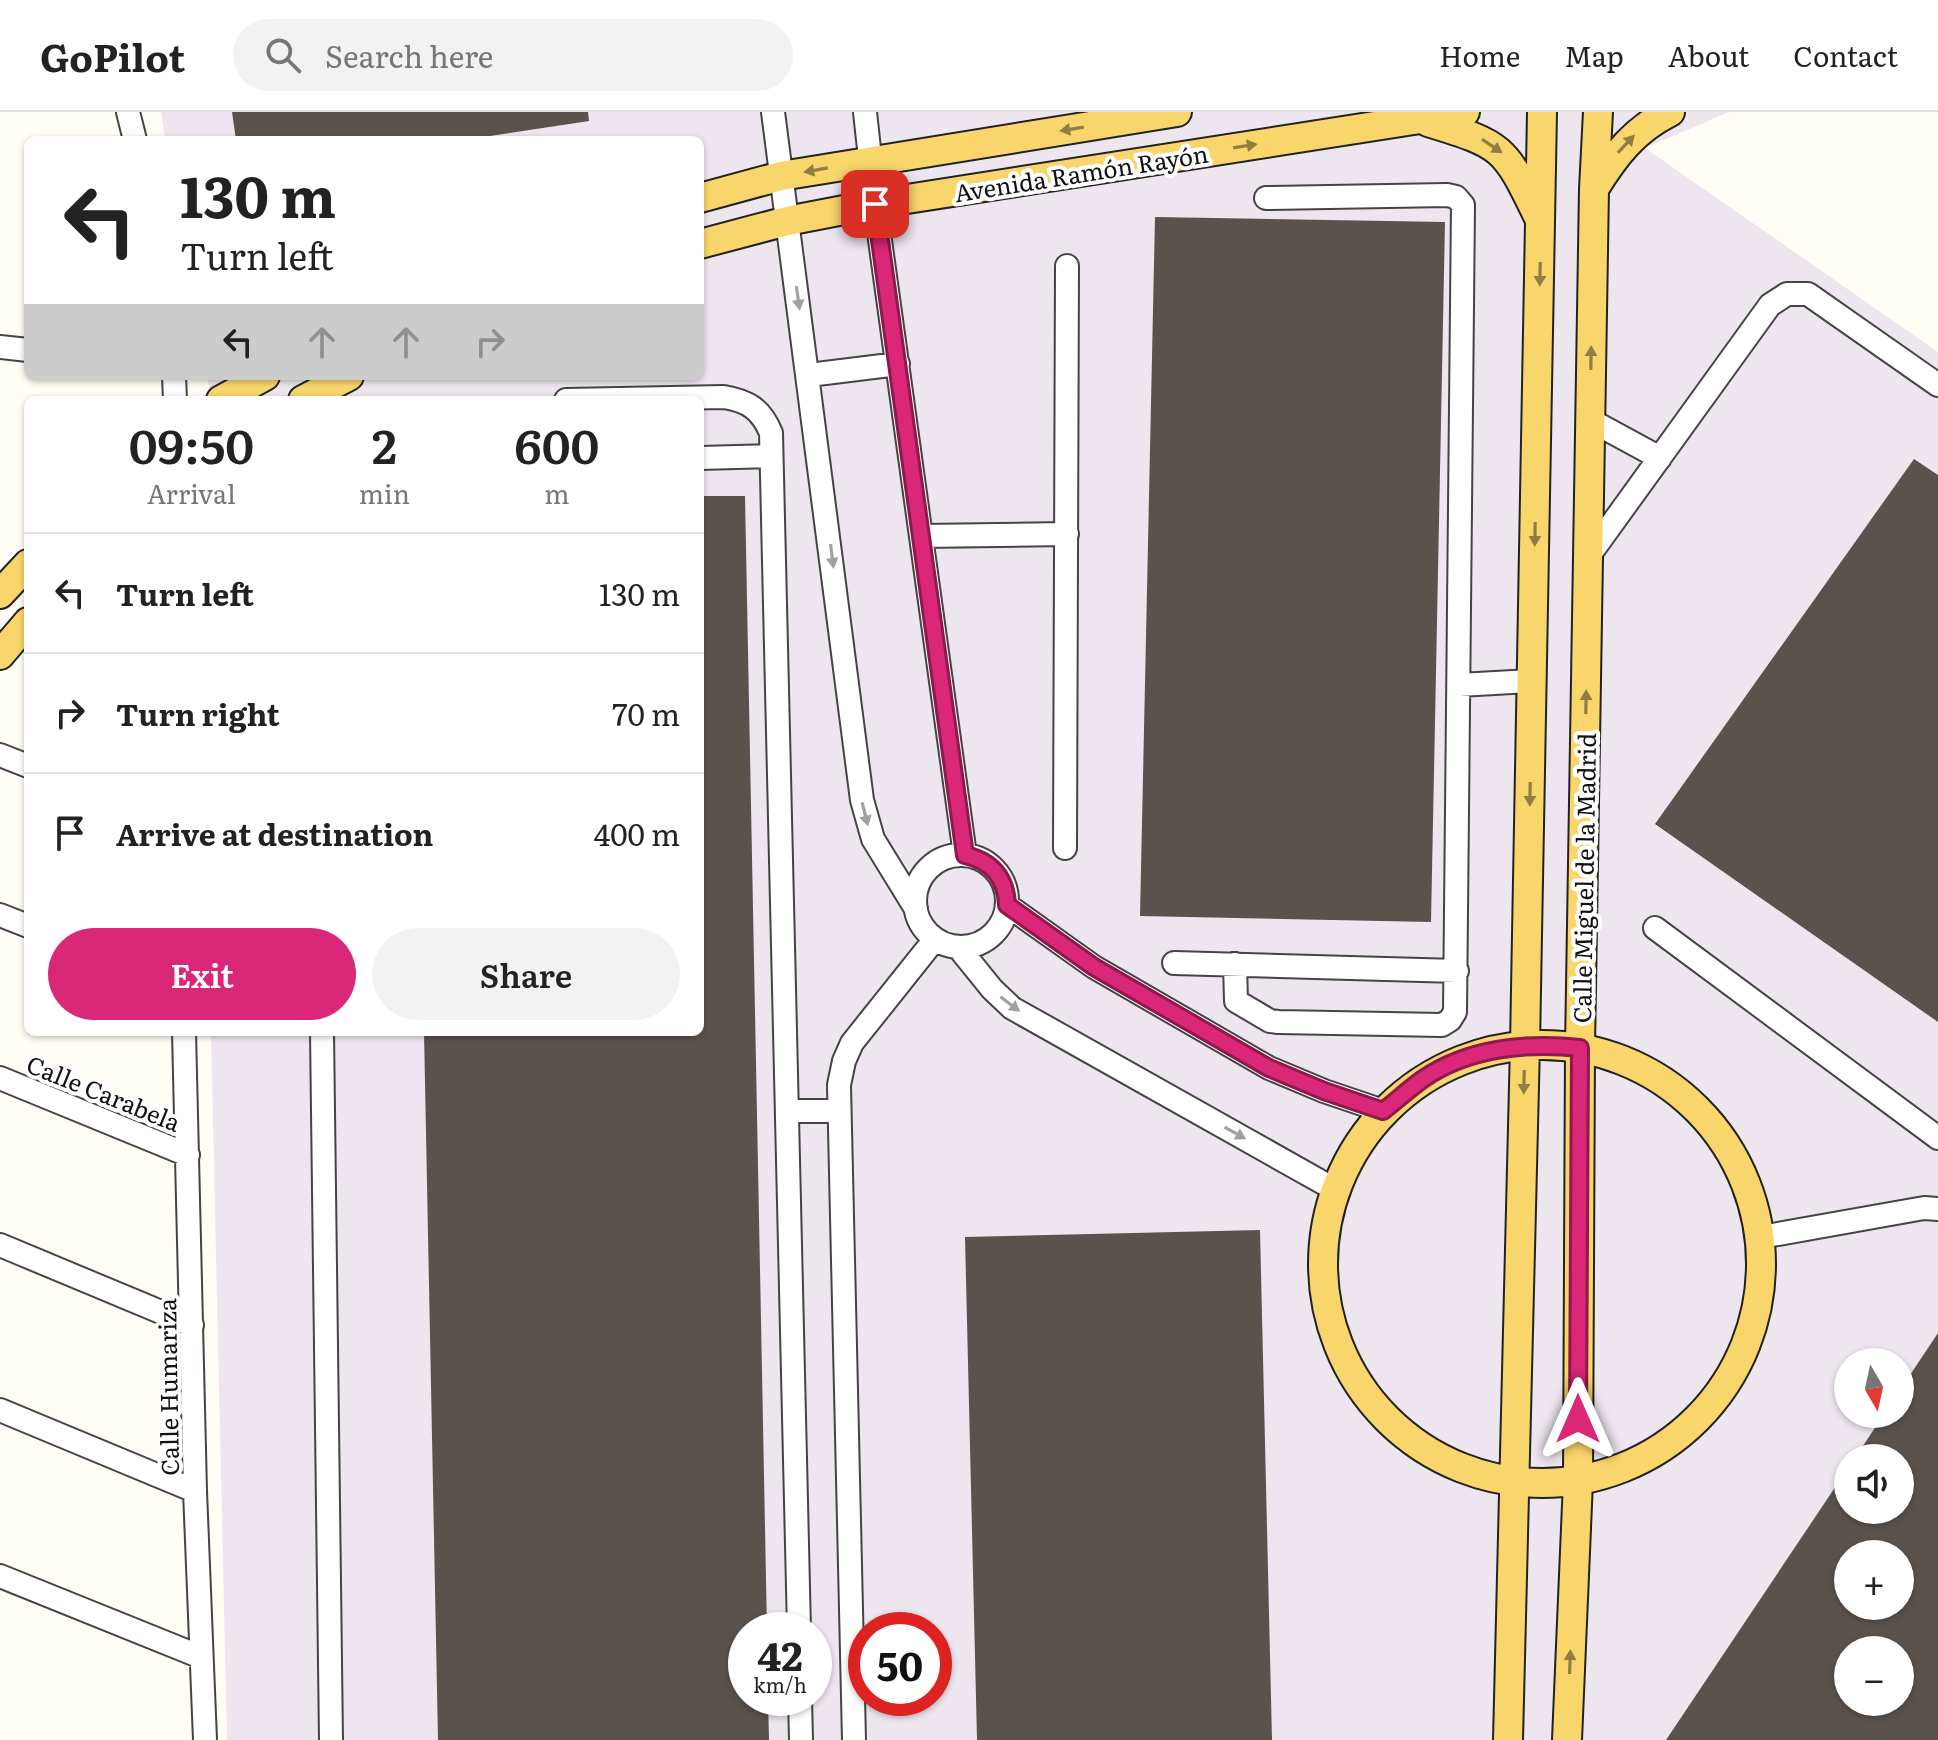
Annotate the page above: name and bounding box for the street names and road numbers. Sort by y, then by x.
street label: Avenida Ramón Rayón [952,135,1211,209]
street label: Calle Miguel de la Madrid [1563,732,1603,1023]
street label: Calle Carabela [22,1045,186,1139]
street label: Calle Humariza [148,1298,186,1476]

